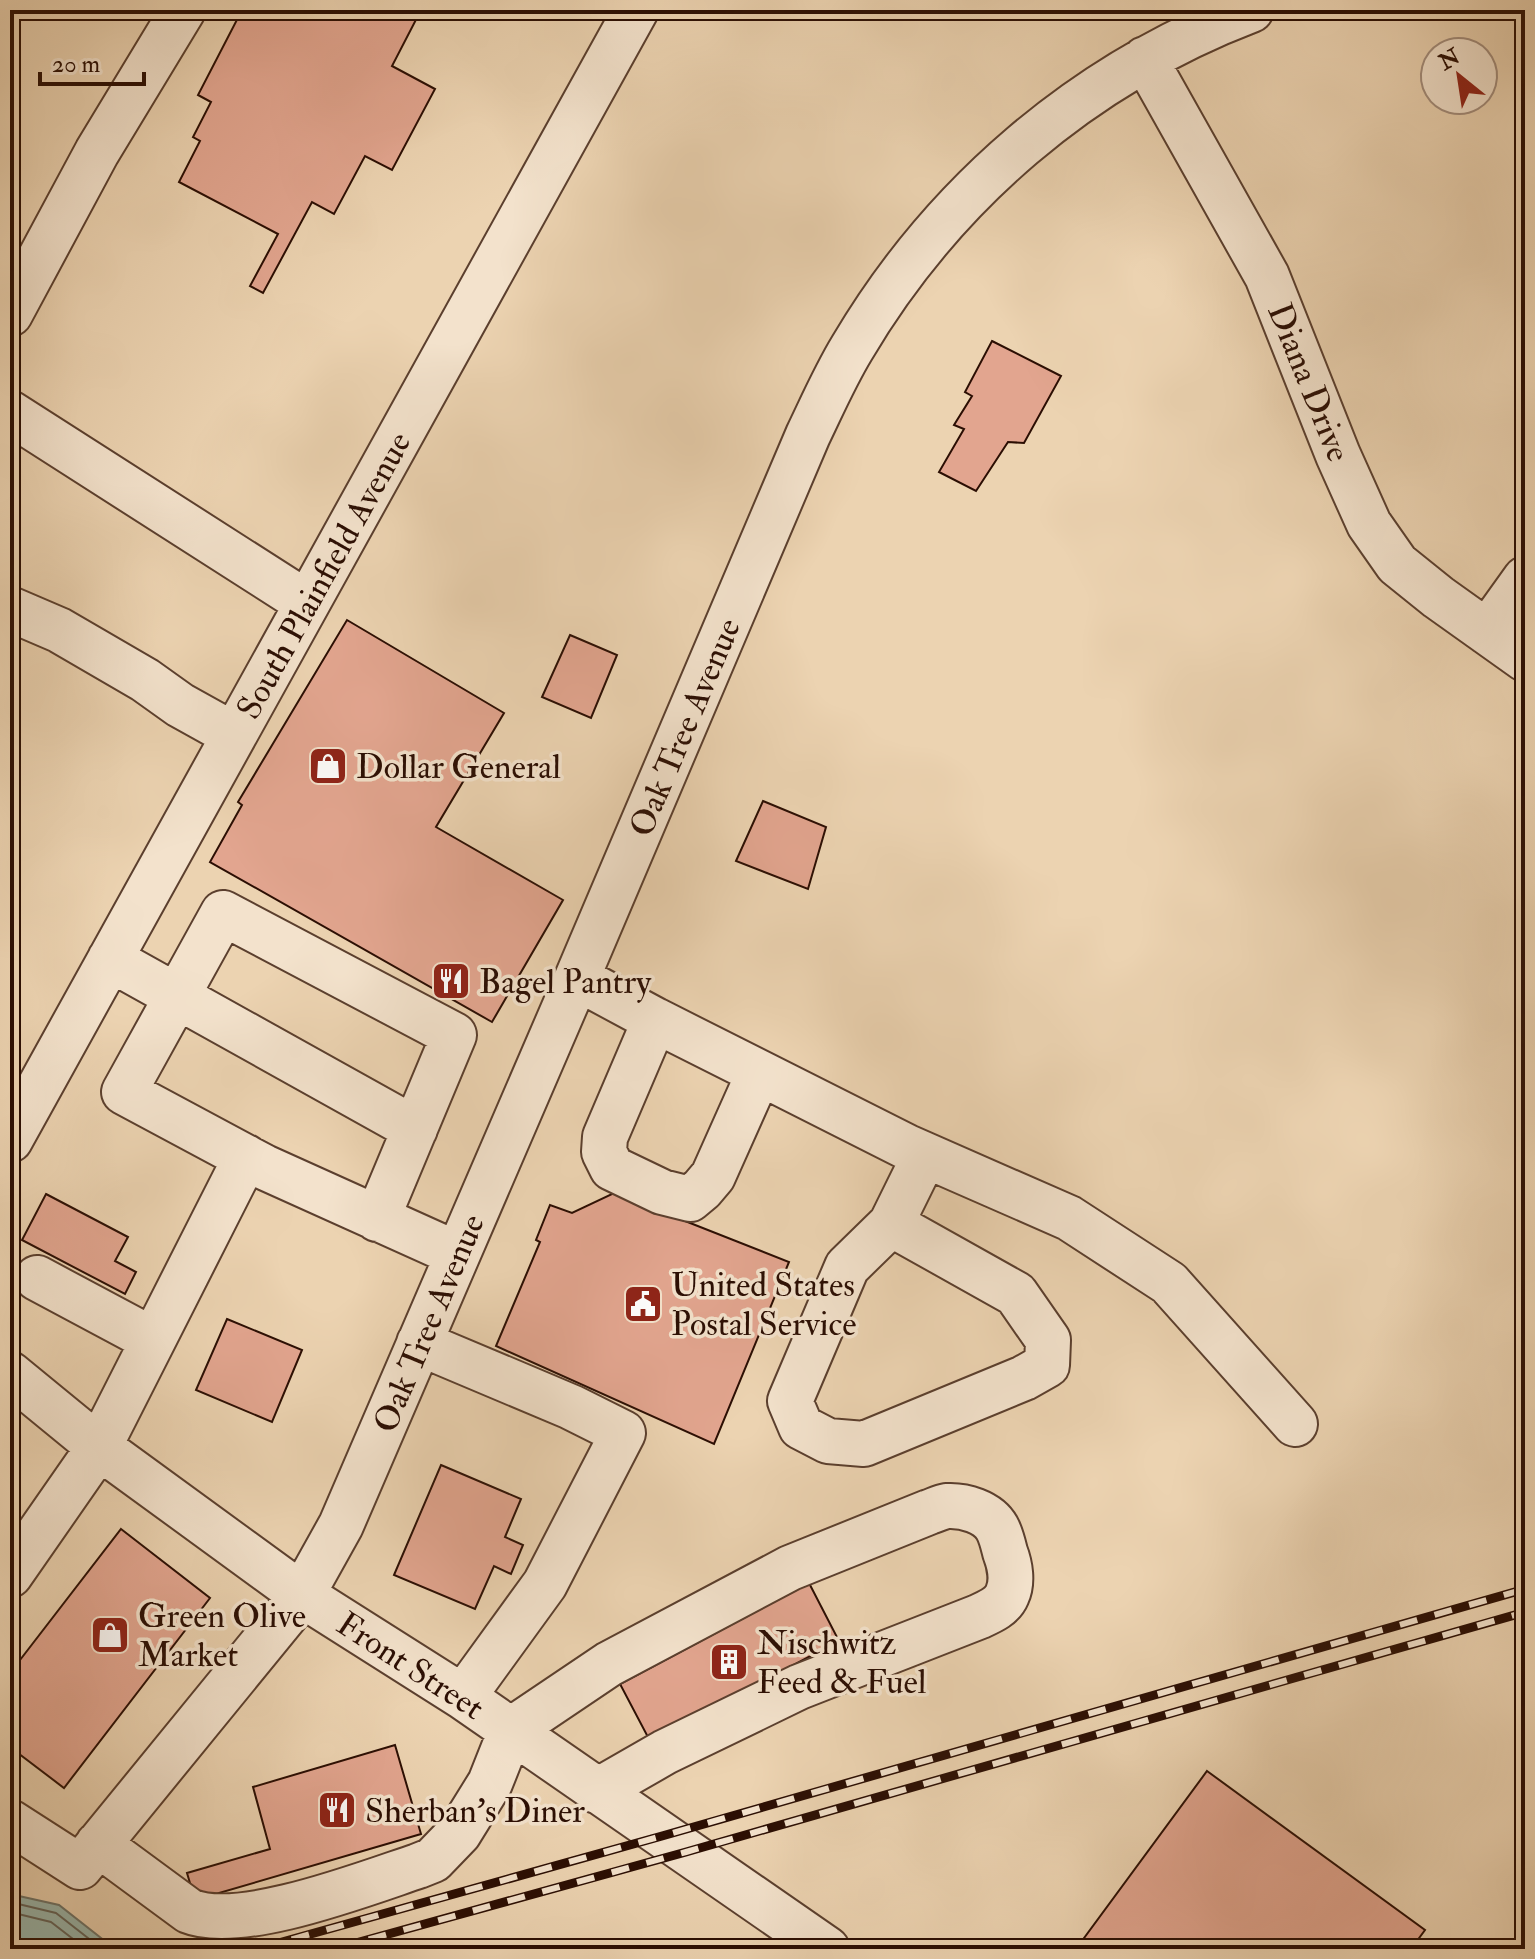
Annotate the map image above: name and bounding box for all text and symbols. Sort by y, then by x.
scale bar [40,36,144,86]
north arrow [1419,36,1499,116]
text: N [1433,42,1465,77]
text: 20 m [52,49,101,80]
street label: Diana Drive [1257,297,1360,468]
street label: South Plainfield Avenue [228,425,421,727]
street label: Oak Tree Avenue [620,612,751,843]
shop icon: Dollar General [307,745,349,787]
place label: Dollar General [356,746,561,789]
restaurant icon: Bagel Pantry [430,960,472,1002]
place label: Bagel Pantry [479,961,652,1004]
street label: Oak Tree Avenue [364,1208,495,1439]
place label: United States Postal Service [671,1264,856,1346]
public building icon: United States Postal Service [622,1283,664,1325]
place label: Green Olive Market [138,1595,306,1677]
street label: Front Street [328,1603,492,1730]
shop icon: Green Olive Market [89,1614,131,1656]
place label: Nischwitz Feed & Fuel [757,1622,927,1704]
building icon: Nischwitz Feed & Fuel [708,1641,750,1683]
restaurant icon: Sherban's Diner [316,1789,358,1831]
place label: Sherban's Diner [365,1790,585,1833]

